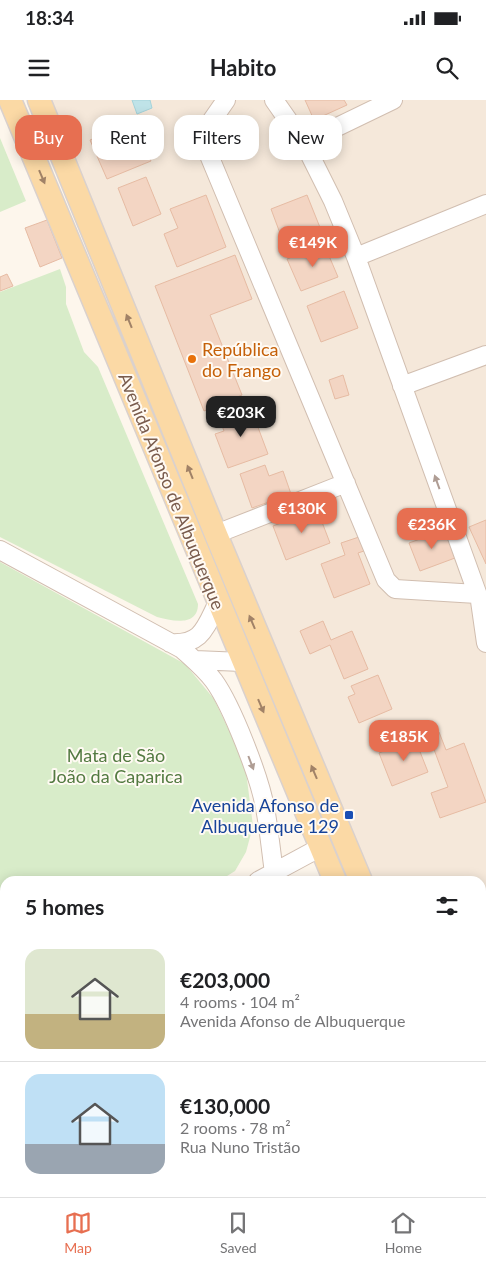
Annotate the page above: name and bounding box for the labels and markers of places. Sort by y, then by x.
pin: €149K [278,226,348,268]
place label: República do Frango [202,338,281,381]
marker: República do Frango [186,353,198,365]
pin: €203K [206,396,276,438]
pin: €130K [267,492,337,534]
pin: €236K [397,508,467,550]
pin: €185K [369,720,439,762]
place label: Avenida Afonso de Albuquerque 129 [191,794,339,837]
marker: Avenida Afonso de Albuquerque 129 [343,809,355,821]

